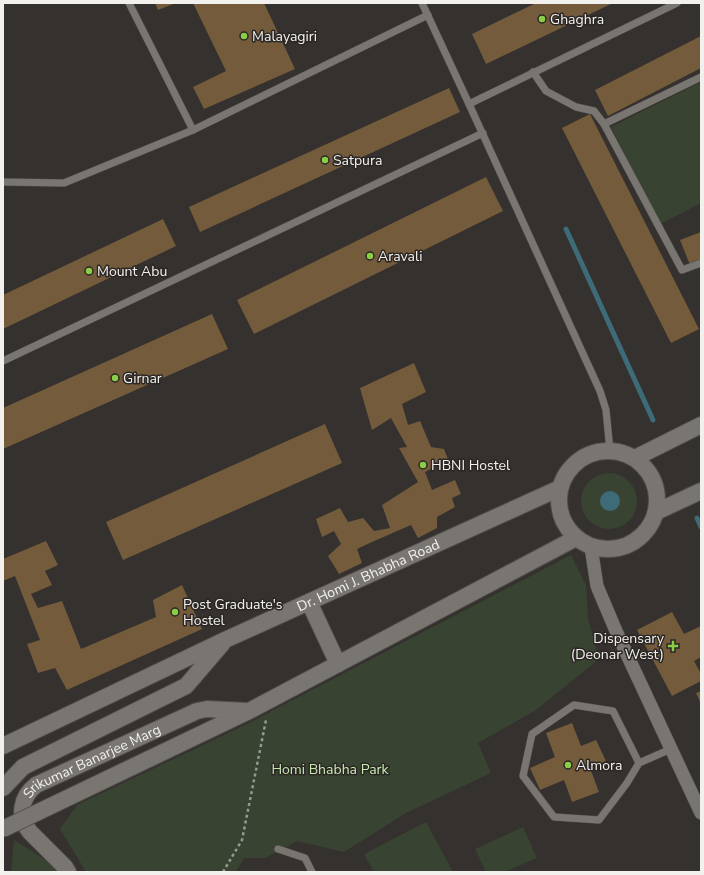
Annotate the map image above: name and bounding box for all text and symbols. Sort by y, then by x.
place label: Ghaghra [550,10,604,29]
marker: Ghaghra [537,14,547,24]
place label: Malayagiri [252,27,317,46]
marker: Malayagiri [239,31,249,41]
place label: Satpura [333,151,382,170]
marker: Satpura [320,155,330,165]
place label: Aravali [378,247,422,266]
marker: Aravali [365,251,375,261]
place label: Mount Abu [97,262,167,281]
marker: Mount Abu [84,266,94,276]
place label: Girnar [123,369,162,388]
marker: Girnar [110,373,120,383]
place label: HBNI Hostel [431,456,511,475]
marker: HBNI Hostel [418,460,428,470]
street label: Dr. Homi J. Bhabha Road [294,535,443,616]
place label: Post Graduate's Hostel [183,595,283,630]
marker: Post Graduate's Hostel [170,607,180,617]
place label: Dispensary (Deonar West) [571,629,665,664]
marker: Dispensary (Deonar West) [667,640,679,652]
street label: Srikumar Banarjee Marg [19,720,164,802]
place label: Almora [576,756,622,775]
park label: Homi Bhabha Park [271,760,390,779]
marker: Almora [563,760,573,770]

